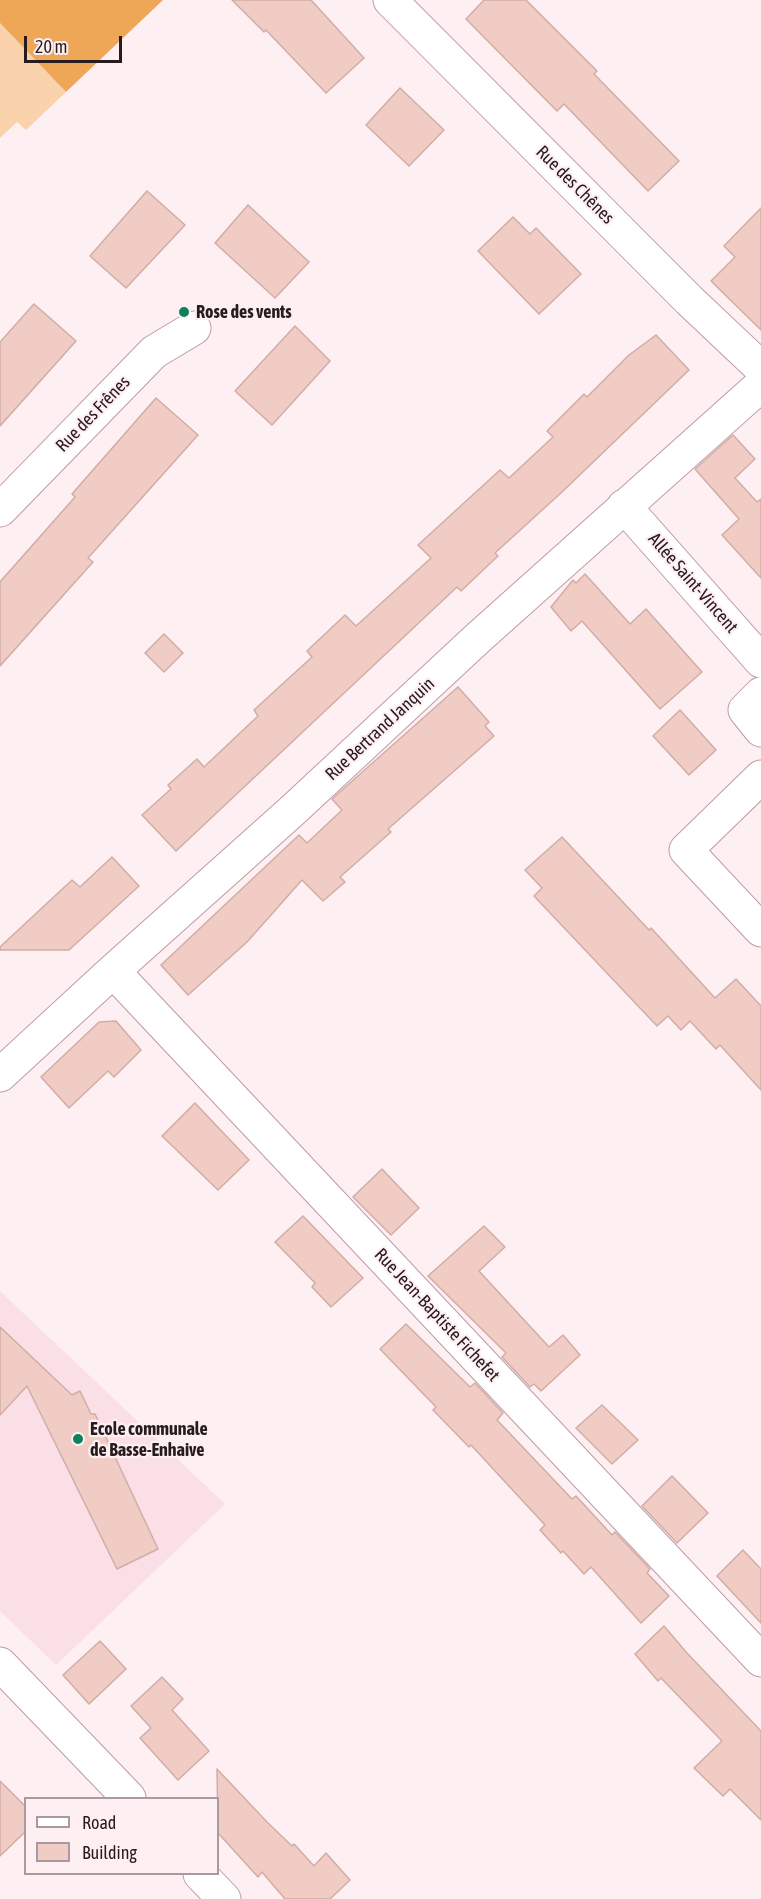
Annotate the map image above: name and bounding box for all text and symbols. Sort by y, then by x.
scale bar [27,24,124,62]
text: 20 m [35,36,67,57]
street label: Rue des Chênes [531,141,619,229]
place label: Rose des vents [196,301,292,323]
marker: Rose des vents [177,305,191,319]
street label: Rue des Frênes [51,371,135,457]
street label: Allée Saint-Vincent [644,528,742,638]
street label: Rue Bertrand Janquin [321,673,439,785]
street label: Rue Jean-Baptiste Fichefet [370,1244,504,1386]
place label: Ecole communale de Basse-Enhaive [90,1418,208,1460]
marker: Ecole communale de Basse-Enhaive [71,1432,85,1446]
legend [24,1797,219,1875]
text: Road [82,1812,116,1833]
text: Building [82,1842,137,1863]

